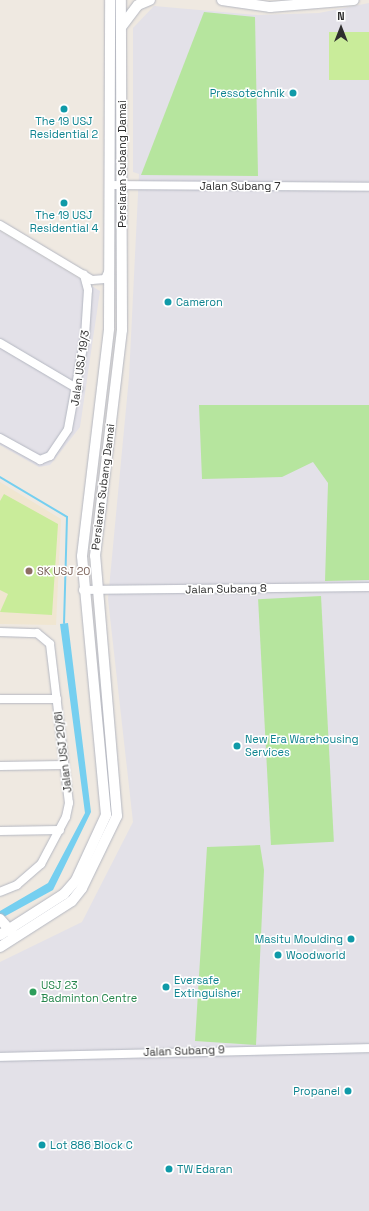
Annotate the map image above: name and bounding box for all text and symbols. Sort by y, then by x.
north arrow [321,8,361,48]
text: N [337,9,345,23]
place label: Pressotechnik [210,86,285,100]
marker: Pressotechnik [288,88,298,98]
street label: Persiaran Subang Damai [115,100,129,228]
marker: The 19 USJ Residential 2 [59,104,69,114]
place label: The 19 USJ Residential 2 [30,115,98,141]
street label: Jalan Subang 7 [200,179,280,193]
marker: The 19 USJ Residential 4 [59,198,69,208]
place label: The 19 USJ Residential 4 [30,209,98,235]
place label: Cameron [176,295,223,309]
marker: Cameron [163,297,173,307]
street label: Jalan USJ 19/3 [68,329,92,407]
street label: Persiaran Subang Damai [89,423,117,551]
place label: SK USJ 20 [37,564,90,578]
marker: SK USJ 20 [24,566,34,576]
street label: Jalan Subang 8 [185,582,267,596]
street label: Jalan USJ 20/6I [51,711,75,793]
place label: New Era Warehousing Services [245,733,359,759]
marker: New Era Warehousing Services [232,741,242,751]
place label: Masitu Moulding [255,932,343,946]
marker: Masitu Moulding [346,934,356,944]
place label: Woodworld [286,948,346,962]
marker: Woodworld [273,950,283,960]
place label: Eversafe Extinguisher [174,974,241,1000]
place label: USJ 23 Badminton Centre [41,979,137,1005]
marker: Eversafe Extinguisher [161,982,171,992]
marker: USJ 23 Badminton Centre [28,987,38,997]
street label: Jalan Subang 9 [143,1043,225,1059]
place label: Propanel [293,1084,340,1098]
marker: Propanel [343,1086,353,1096]
place label: Lot 886 Block C [50,1138,133,1152]
marker: Lot 886 Block C [37,1140,47,1150]
place label: TW Edaran [177,1162,233,1176]
marker: TW Edaran [164,1164,174,1174]

